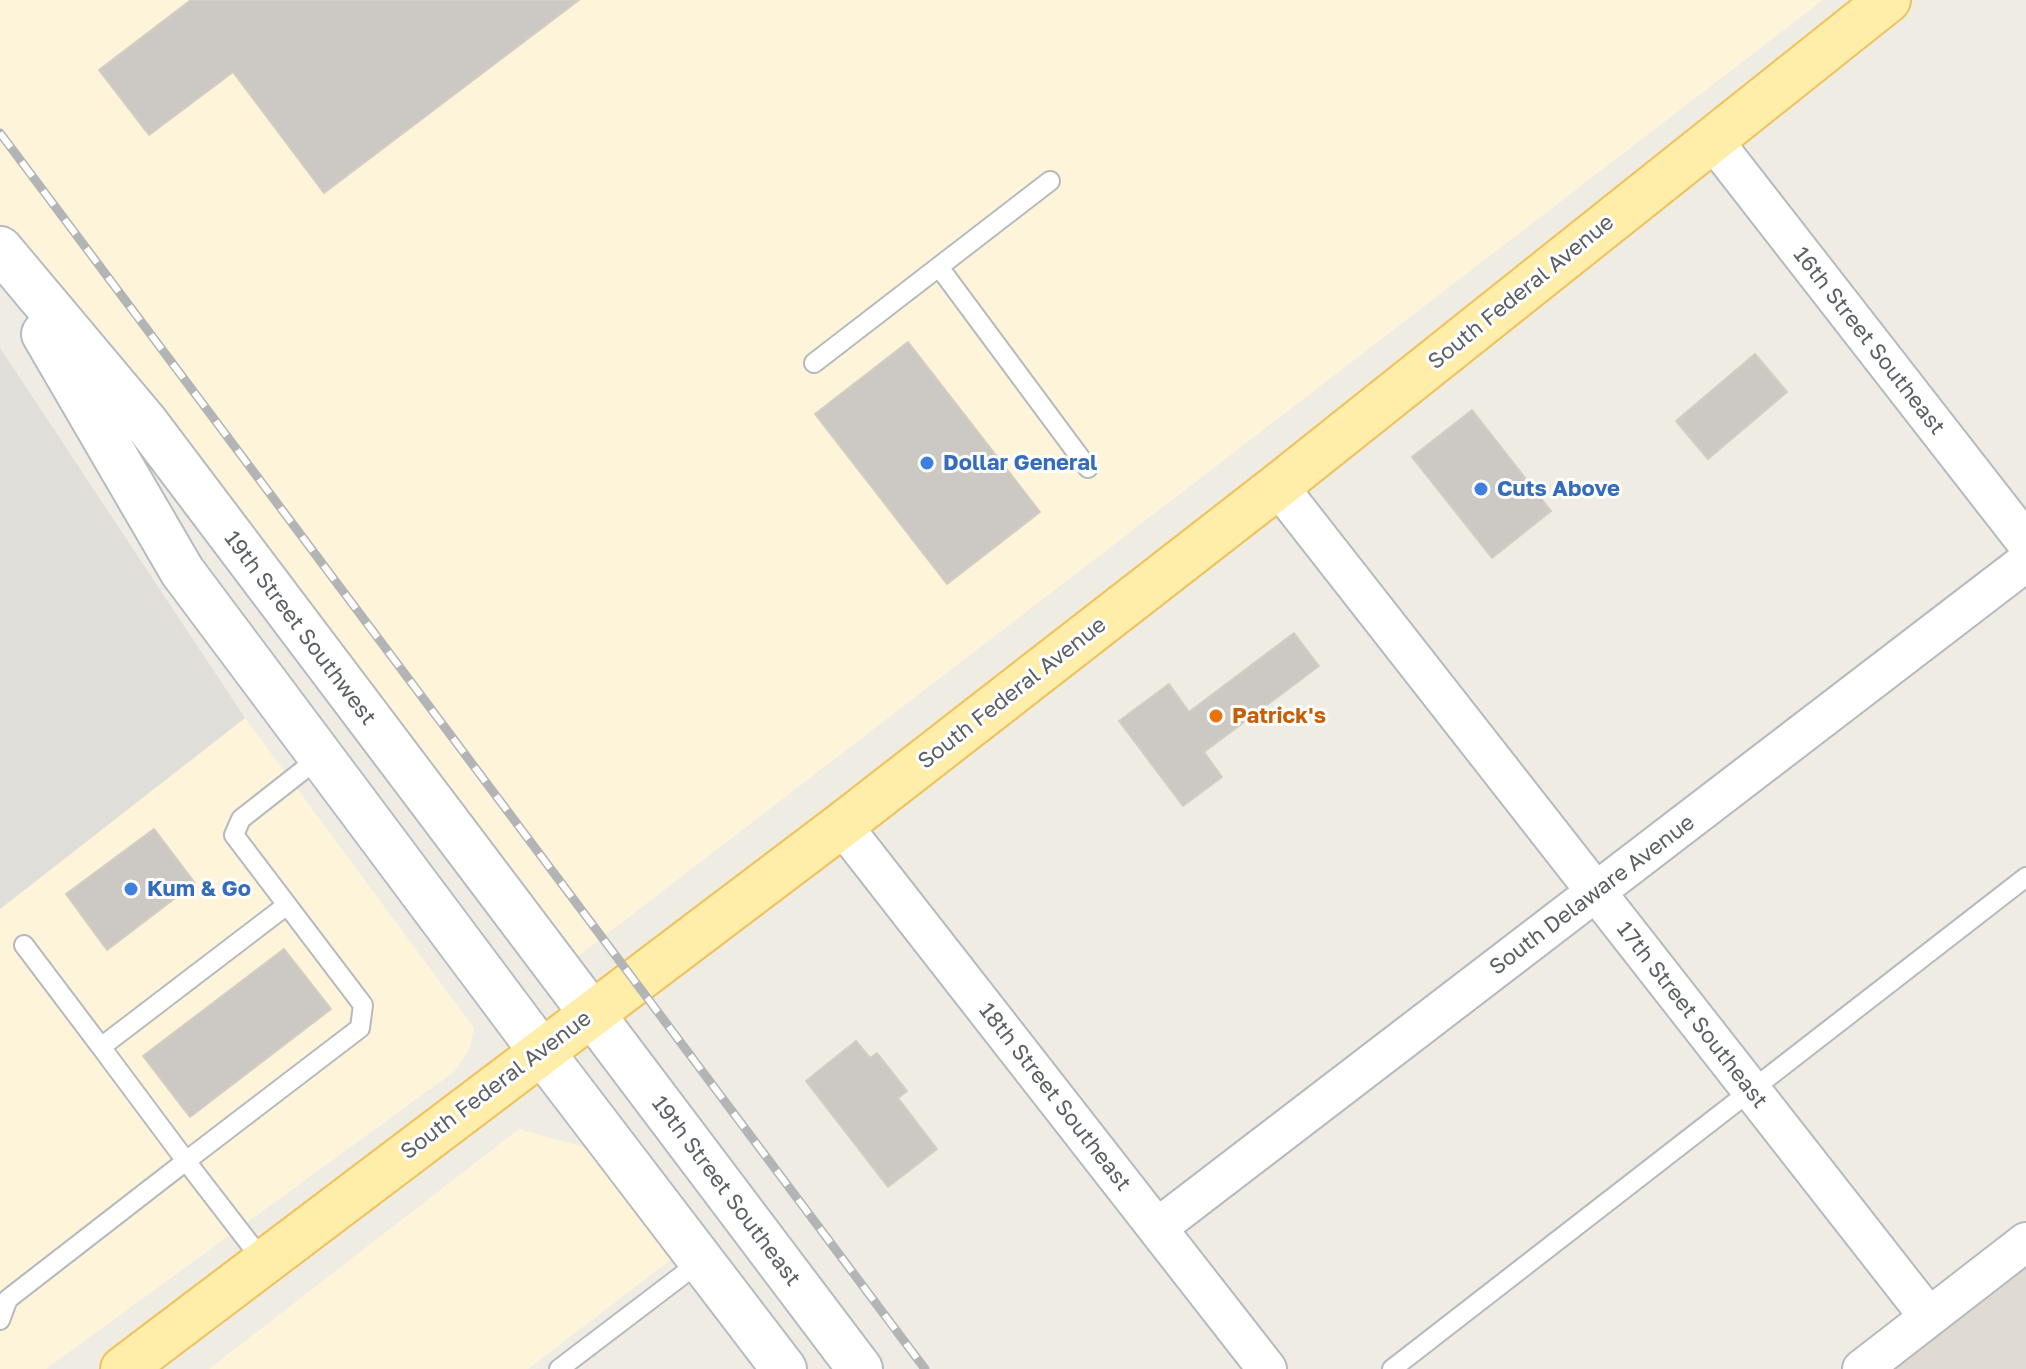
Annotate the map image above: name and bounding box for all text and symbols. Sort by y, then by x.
street label: South Federal Avenue [1423,209,1619,375]
street label: 16th Street Southeast [1787,242,1951,440]
place label: Dollar General [943,450,1097,476]
marker: Dollar General [918,454,936,472]
place label: Cuts Above [1497,476,1620,502]
marker: Cuts Above [1472,480,1490,498]
street label: 19th Street Southwest [218,526,382,730]
street label: South Federal Avenue [913,611,1111,775]
place label: Patrick's [1232,703,1326,729]
marker: Patrick's [1207,707,1225,725]
street label: South Delaware Avenue [1484,809,1700,981]
place label: Kum & Go [147,876,251,902]
marker: Kum & Go [122,880,140,898]
street label: 17th Street Southeast [1611,917,1773,1113]
street label: 18th Street Southeast [973,998,1137,1196]
street label: South Federal Avenue [396,1005,596,1165]
street label: 19th Street Southeast [646,1091,806,1291]

